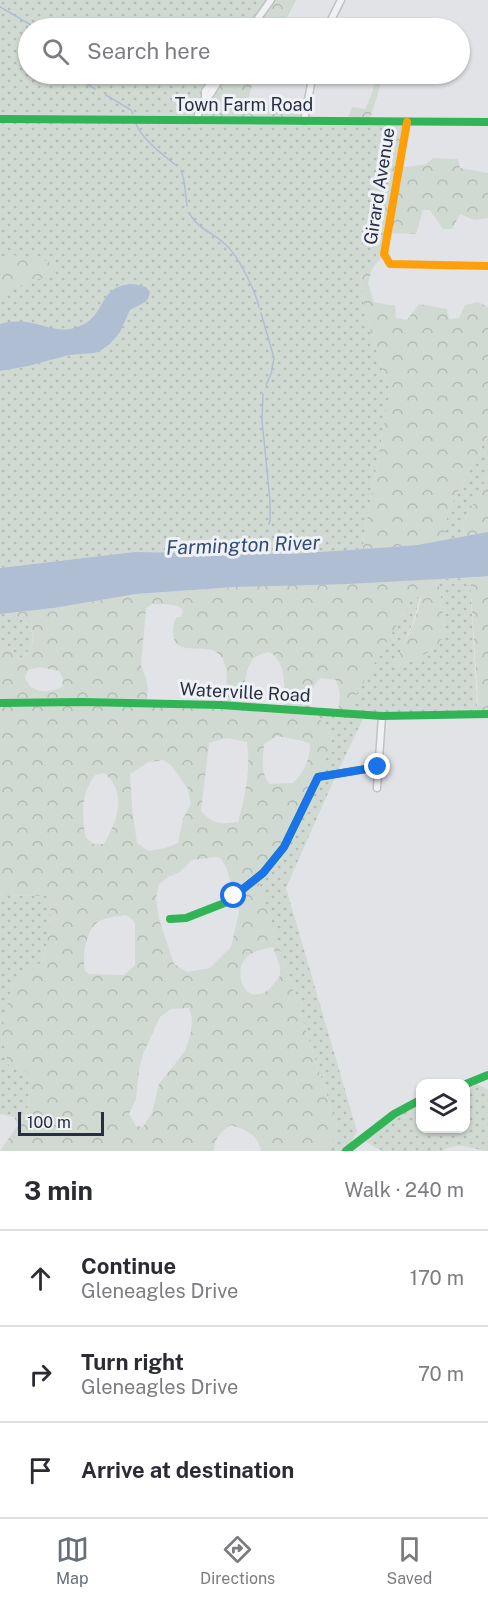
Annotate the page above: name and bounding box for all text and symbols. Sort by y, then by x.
search box [18,18,470,84]
icon: search [39,35,72,68]
text: Search here [87,38,211,64]
street label: Town Farm Road [175,94,313,115]
street label: Girard Avenue [359,126,399,246]
water label: Farmington River [166,530,321,560]
street label: Waterville Road [179,678,311,706]
route end [364,753,390,779]
route start [220,882,246,908]
map controls [416,1079,470,1133]
button: layers [416,1079,470,1133]
scale bar [18,1109,104,1136]
text: 100 m [27,1113,71,1132]
text: 3 min [24,1175,93,1206]
text: Walk · 240 m [344,1178,464,1202]
text: Continue [81,1253,176,1279]
icon: ahead [24,1262,57,1295]
text: 170 m [410,1266,464,1290]
text: Gleneagles Drive [81,1279,238,1303]
text: Turn right [81,1349,184,1375]
icon: right [24,1358,57,1391]
text: 70 m [418,1362,464,1386]
text: Gleneagles Drive [81,1375,238,1399]
icon: arrive [24,1454,57,1487]
text: Arrive at destination [81,1457,294,1483]
tab: Map [56,1533,89,1588]
tab: Directions [200,1533,275,1588]
tab: Saved [387,1533,432,1588]

